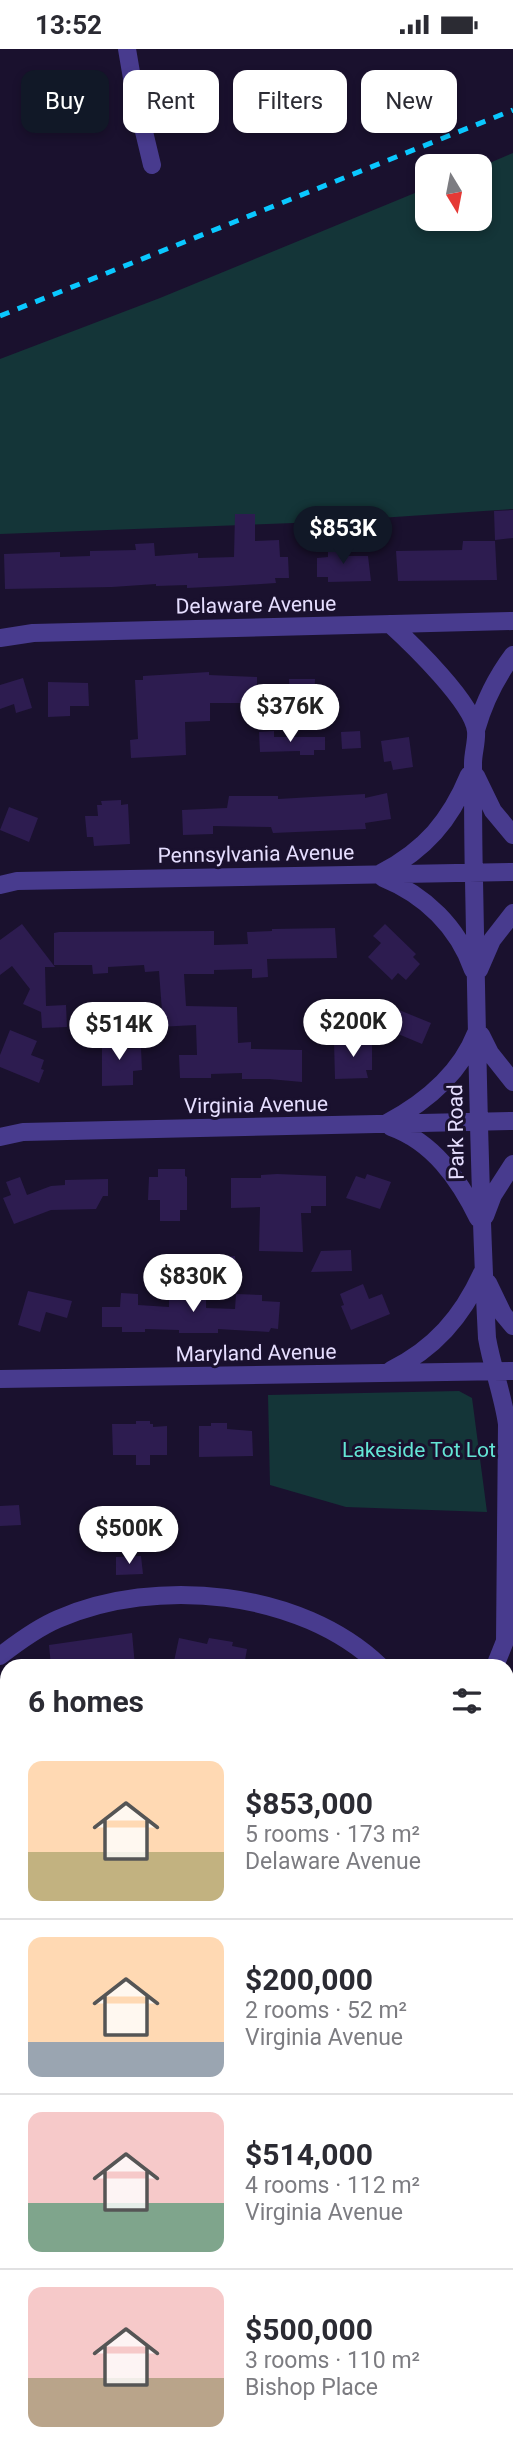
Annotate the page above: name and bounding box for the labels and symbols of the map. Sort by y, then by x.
north arrow [415,154,492,231]
pin: $853K [294,507,392,566]
street label: Delaware Avenue [176,592,336,618]
pin: $376K [241,685,339,744]
street label: Pennsylvania Avenue [157,840,355,868]
pin: $200K [304,999,402,1059]
pin: $514K [70,1003,168,1062]
street label: Park Road [443,1084,469,1180]
street label: Virginia Avenue [184,1092,328,1118]
pin: $830K [144,1255,242,1314]
street label: Maryland Avenue [175,1340,337,1366]
park label: Lakeside Tot Lot [342,1438,496,1462]
pin: $500K [80,1507,178,1566]

